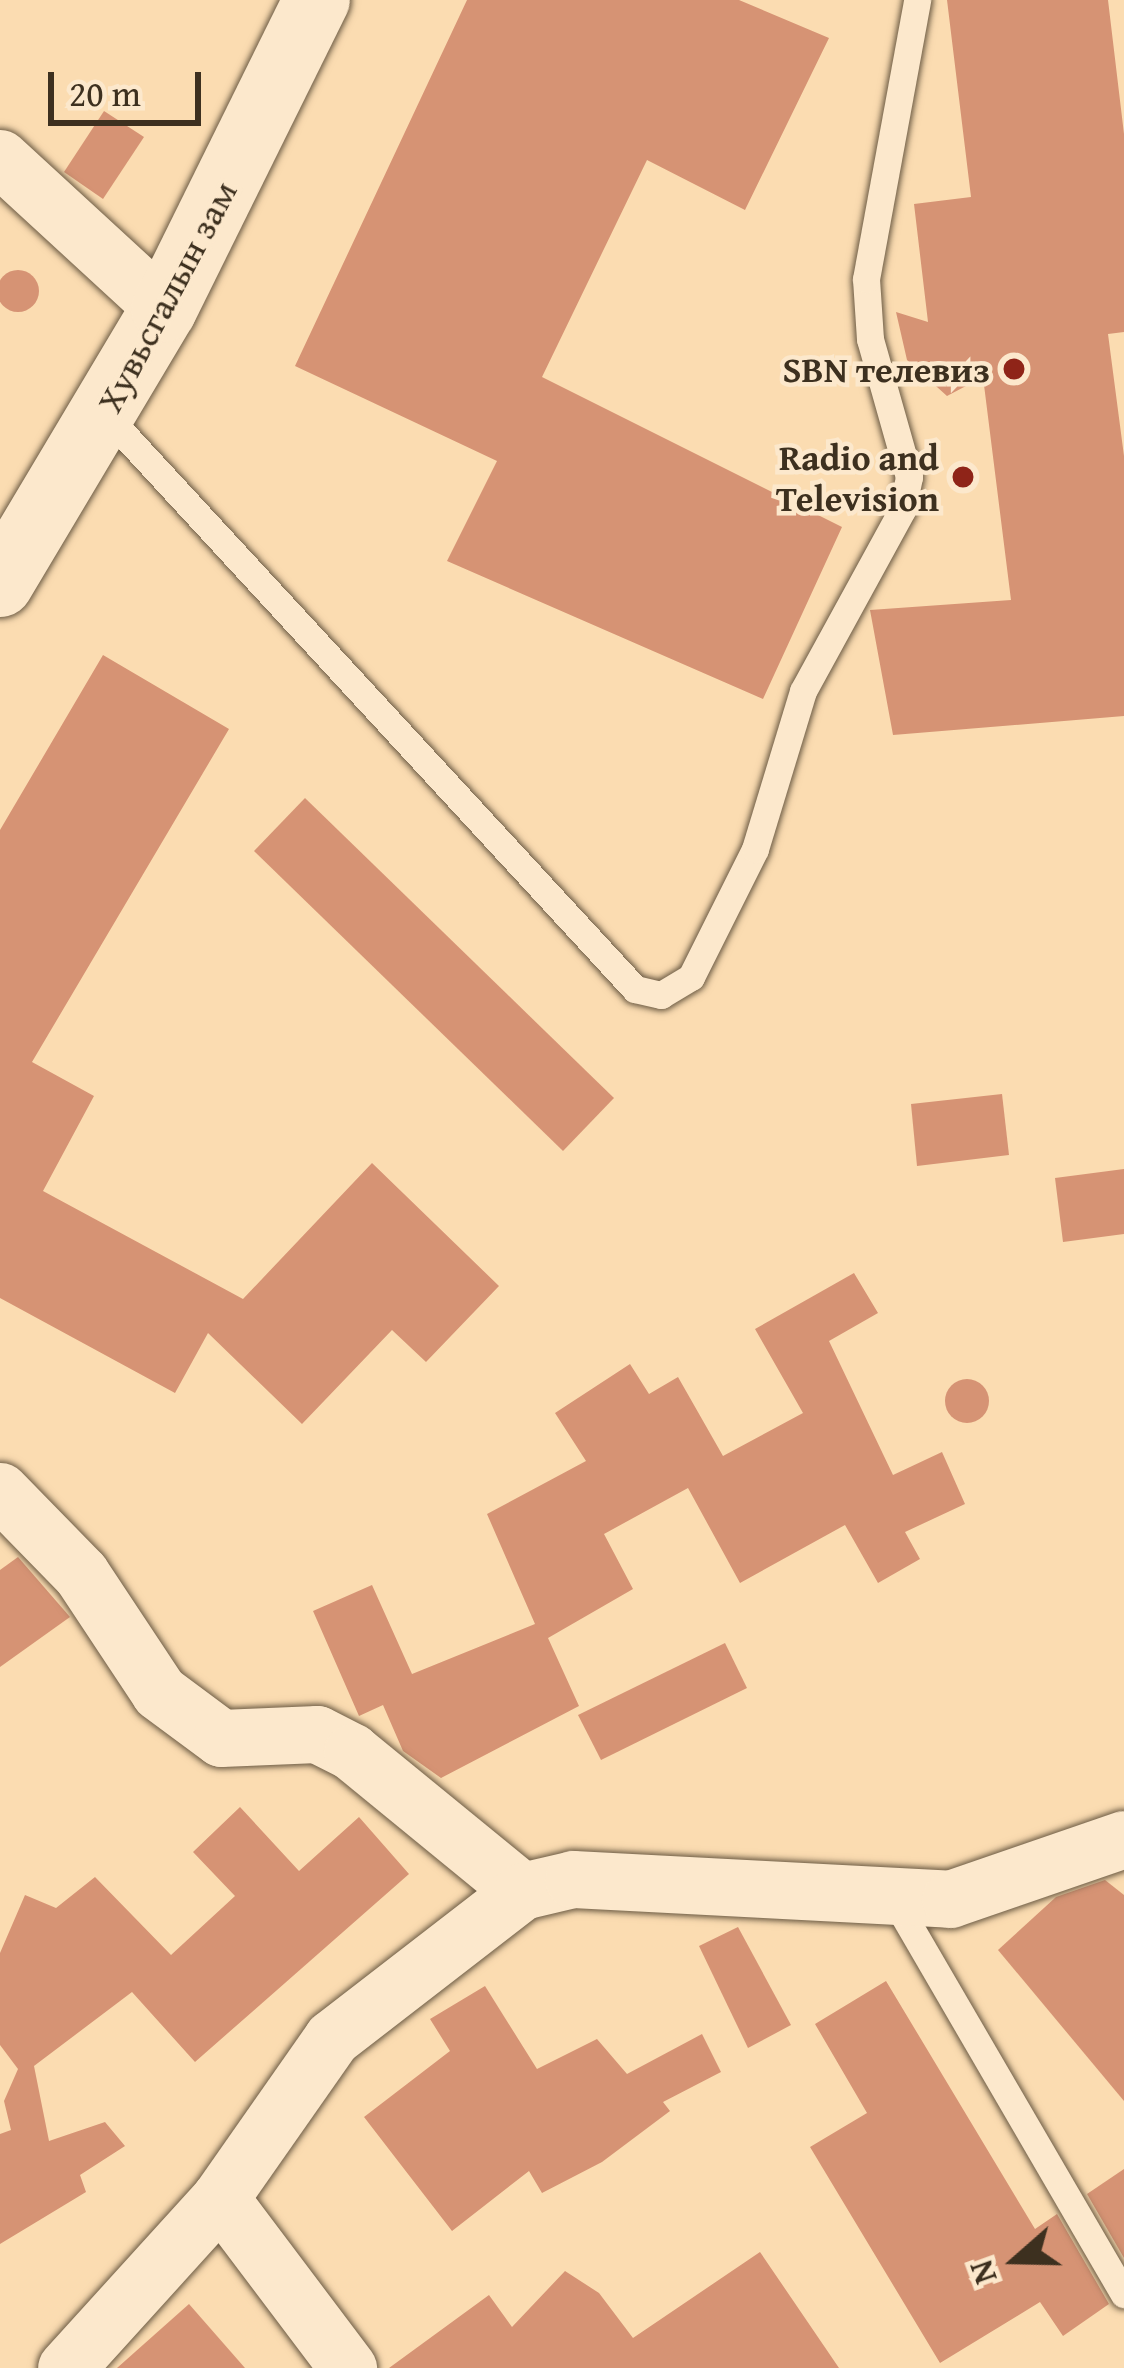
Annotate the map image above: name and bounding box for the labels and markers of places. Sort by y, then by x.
place label: SBN телевиз [783,347,990,391]
marker: SBN телевиз [1001,356,1027,382]
place label: Radio and Television [776,434,939,519]
marker: Radio and Television [950,464,976,490]

